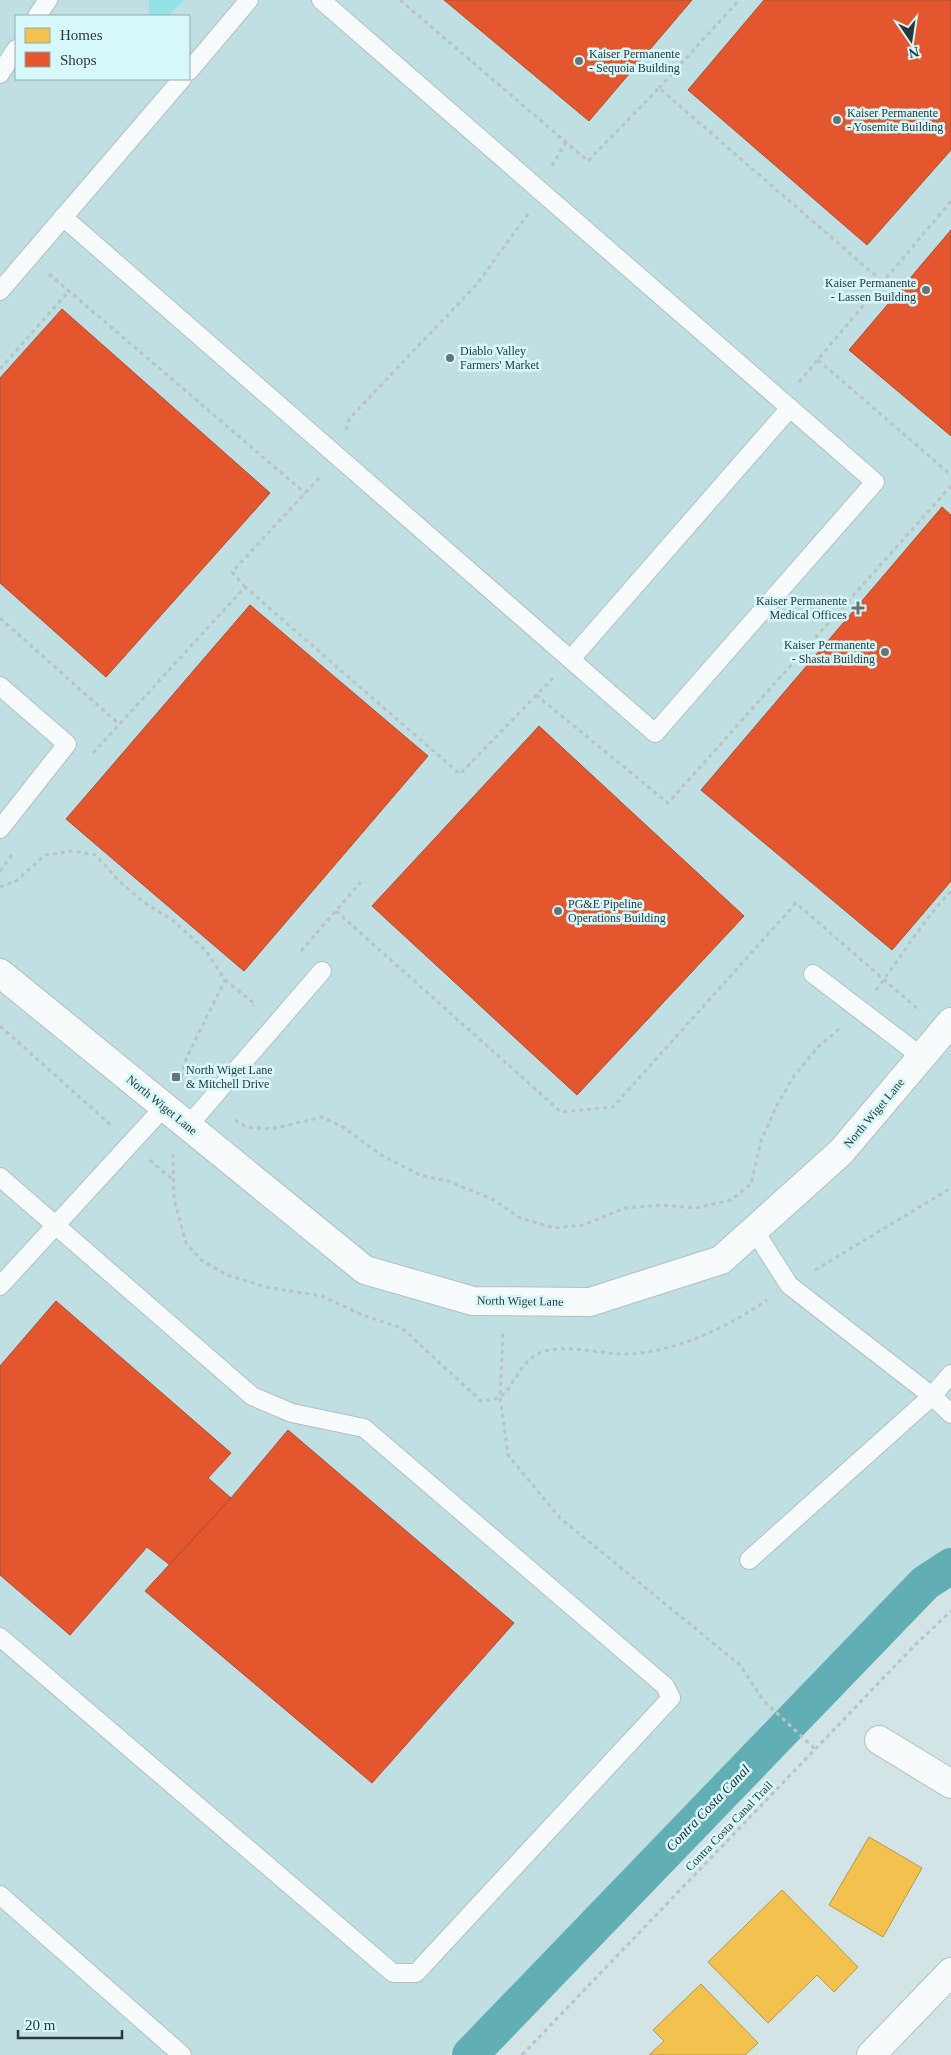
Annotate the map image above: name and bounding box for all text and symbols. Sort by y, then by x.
legend [15,15,190,80]
north arrow [886,15,936,65]
text: Homes [60,27,103,43]
text: N [907,44,920,61]
place label: Kaiser Permanente - Sequoia Building [589,47,680,75]
text: Shops [60,52,97,68]
marker: Kaiser Permanente - Sequoia Building [573,55,585,67]
place label: Kaiser Permanente - Yosemite Building [847,106,943,134]
marker: Kaiser Permanente - Yosemite Building [831,114,843,126]
place label: Kaiser Permanente - Lassen Building [825,276,916,304]
marker: Kaiser Permanente - Lassen Building [920,284,932,296]
place label: Diablo Valley Farmers' Market [460,344,540,372]
marker: Diablo Valley Farmers' Market [444,352,456,364]
place label: Kaiser Permanente Medical Offices [756,594,847,622]
marker: Kaiser Permanente Medical Offices [851,601,865,615]
place label: Kaiser Permanente - Shasta Building [784,638,875,666]
marker: Kaiser Permanente - Shasta Building [879,646,891,658]
place label: PG&E Pipeline Operations Building [568,897,666,925]
marker: PG&E Pipeline Operations Building [552,905,564,917]
place label: North Wiget Lane & Mitchell Drive [186,1063,273,1091]
marker: North Wiget Lane & Mitchell Drive [170,1071,182,1083]
street label: North Wiget Lane [124,1072,200,1138]
street label: North Wiget Lane [841,1075,907,1151]
street label: North Wiget Lane [477,1293,563,1309]
water label: Contra Costa Canal [663,1762,753,1854]
street label: Contra Costa Canal Trail [682,1778,776,1874]
scale bar [18,2008,121,2040]
text: 20 m [25,2017,56,2033]

